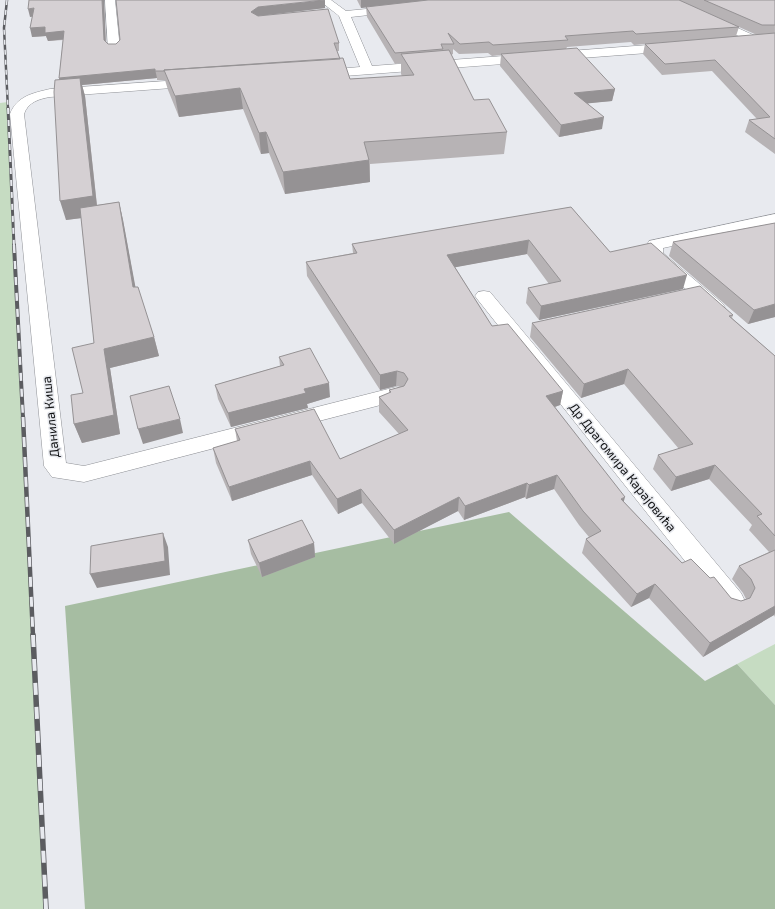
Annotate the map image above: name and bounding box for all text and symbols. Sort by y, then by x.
street label: Данила Киша [38,375,62,459]
street label: Др Драгомира Карајовића [566,399,680,535]

